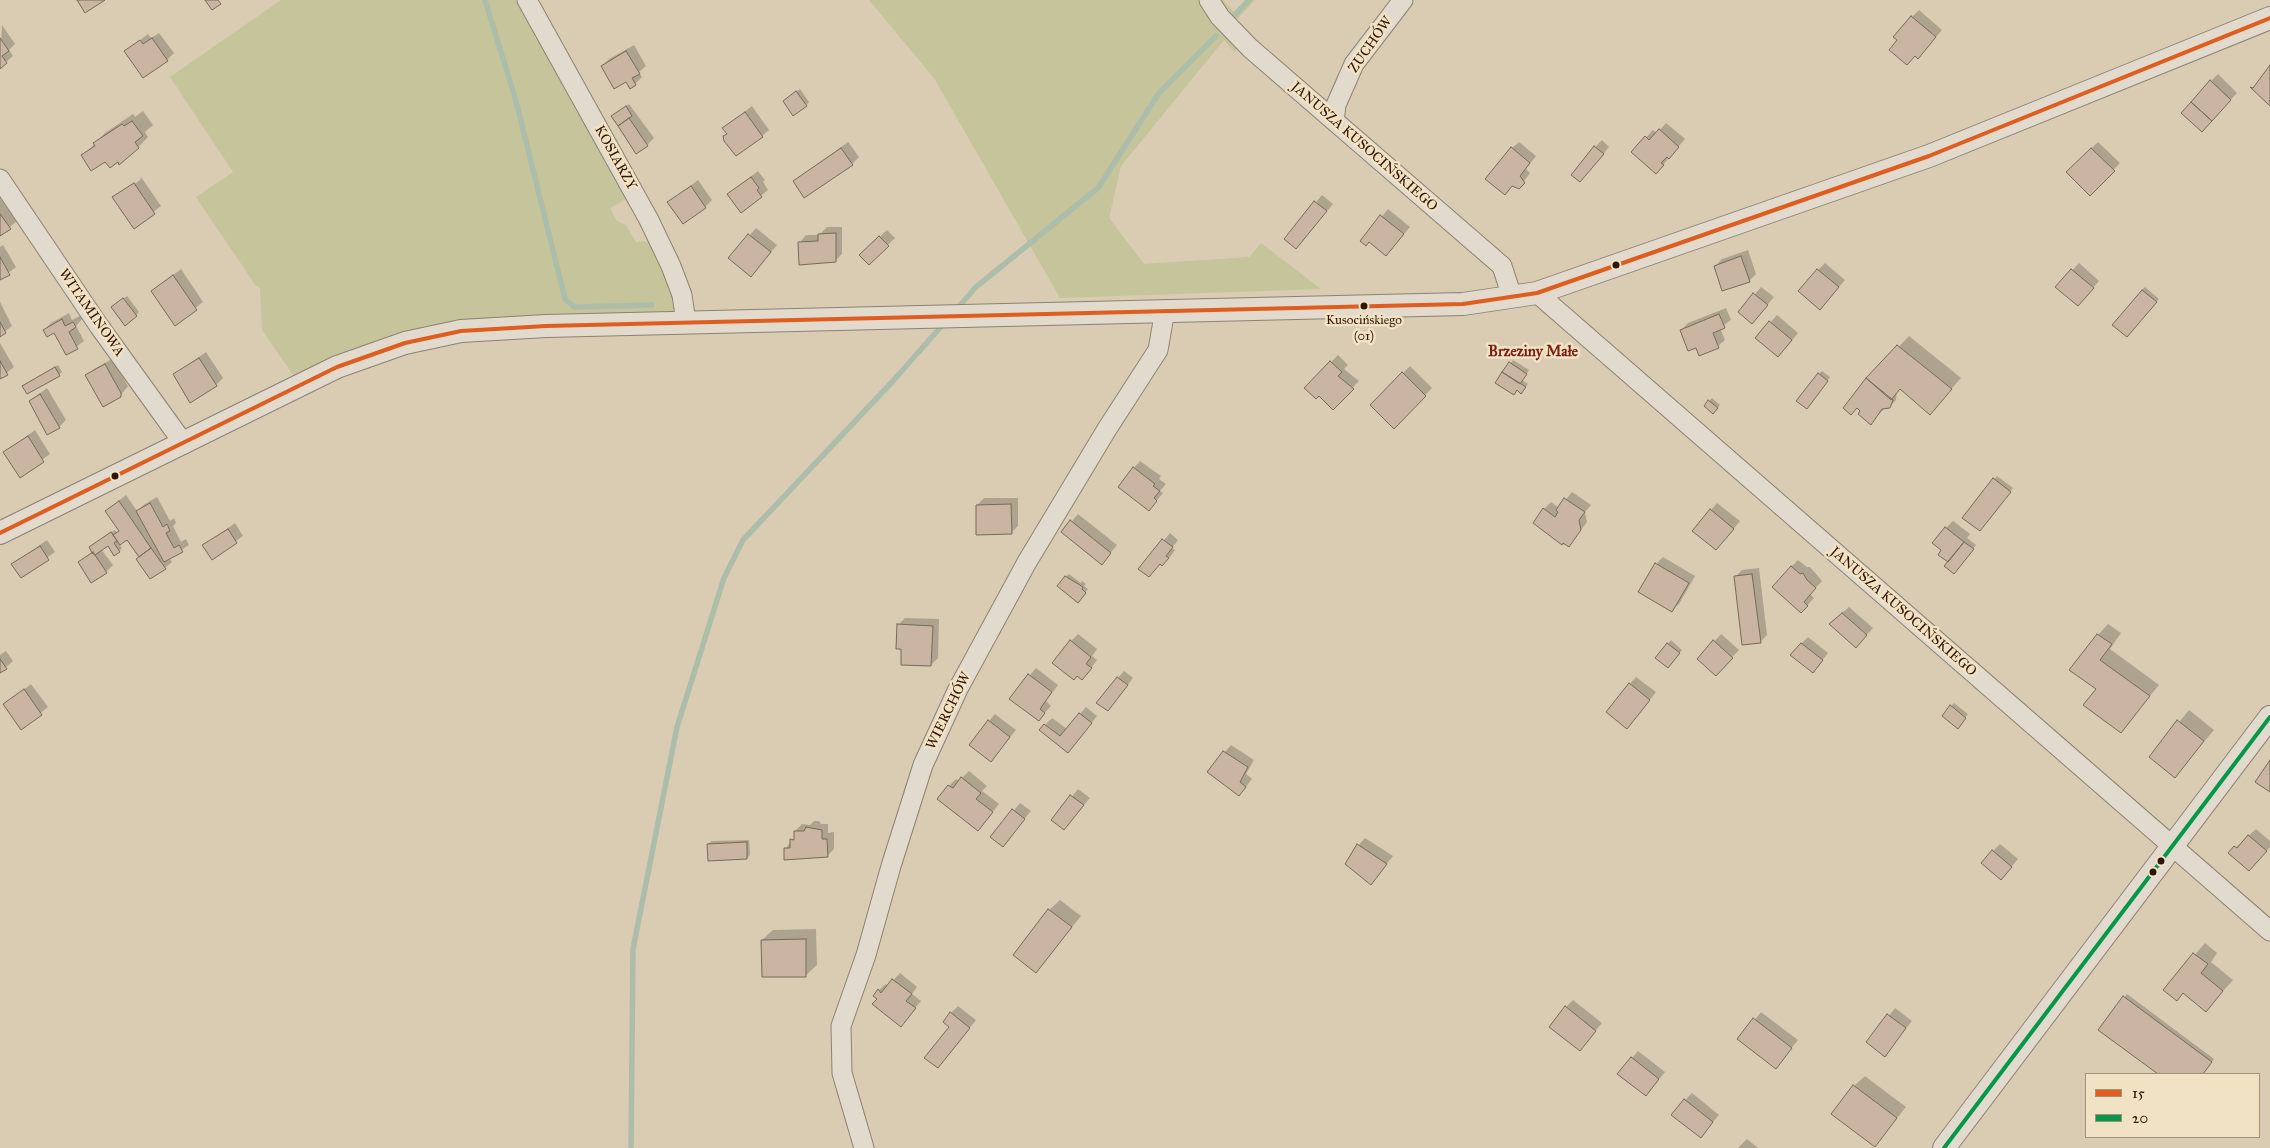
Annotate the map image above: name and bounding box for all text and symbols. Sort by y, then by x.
street label: ZUCHÓW [1346,14,1396,76]
street label: JANUSZA KUSOCIŃSKIEGO [1287,79,1441,215]
street label: KOSIARZY [590,123,640,193]
unlabelled marker [1611,260,1621,270]
street label: WITAMINOWA [55,266,127,360]
marker: Kusocińskiego (01) [1359,301,1369,311]
place label: Kusocińskiego (01) [1326,313,1402,344]
district label: Brzeziny Małe [1488,343,1578,361]
unlabelled marker [110,471,120,481]
street label: JANUSZA KUSOCIŃSKIEGO [1826,544,1980,680]
street label: WIERCHÓW [923,670,975,752]
unlabelled marker [2156,856,2166,866]
unlabelled marker [2148,867,2158,877]
legend [2085,1073,2260,1138]
text: 15 [2132,1084,2145,1102]
text: 20 [2132,1109,2148,1127]

